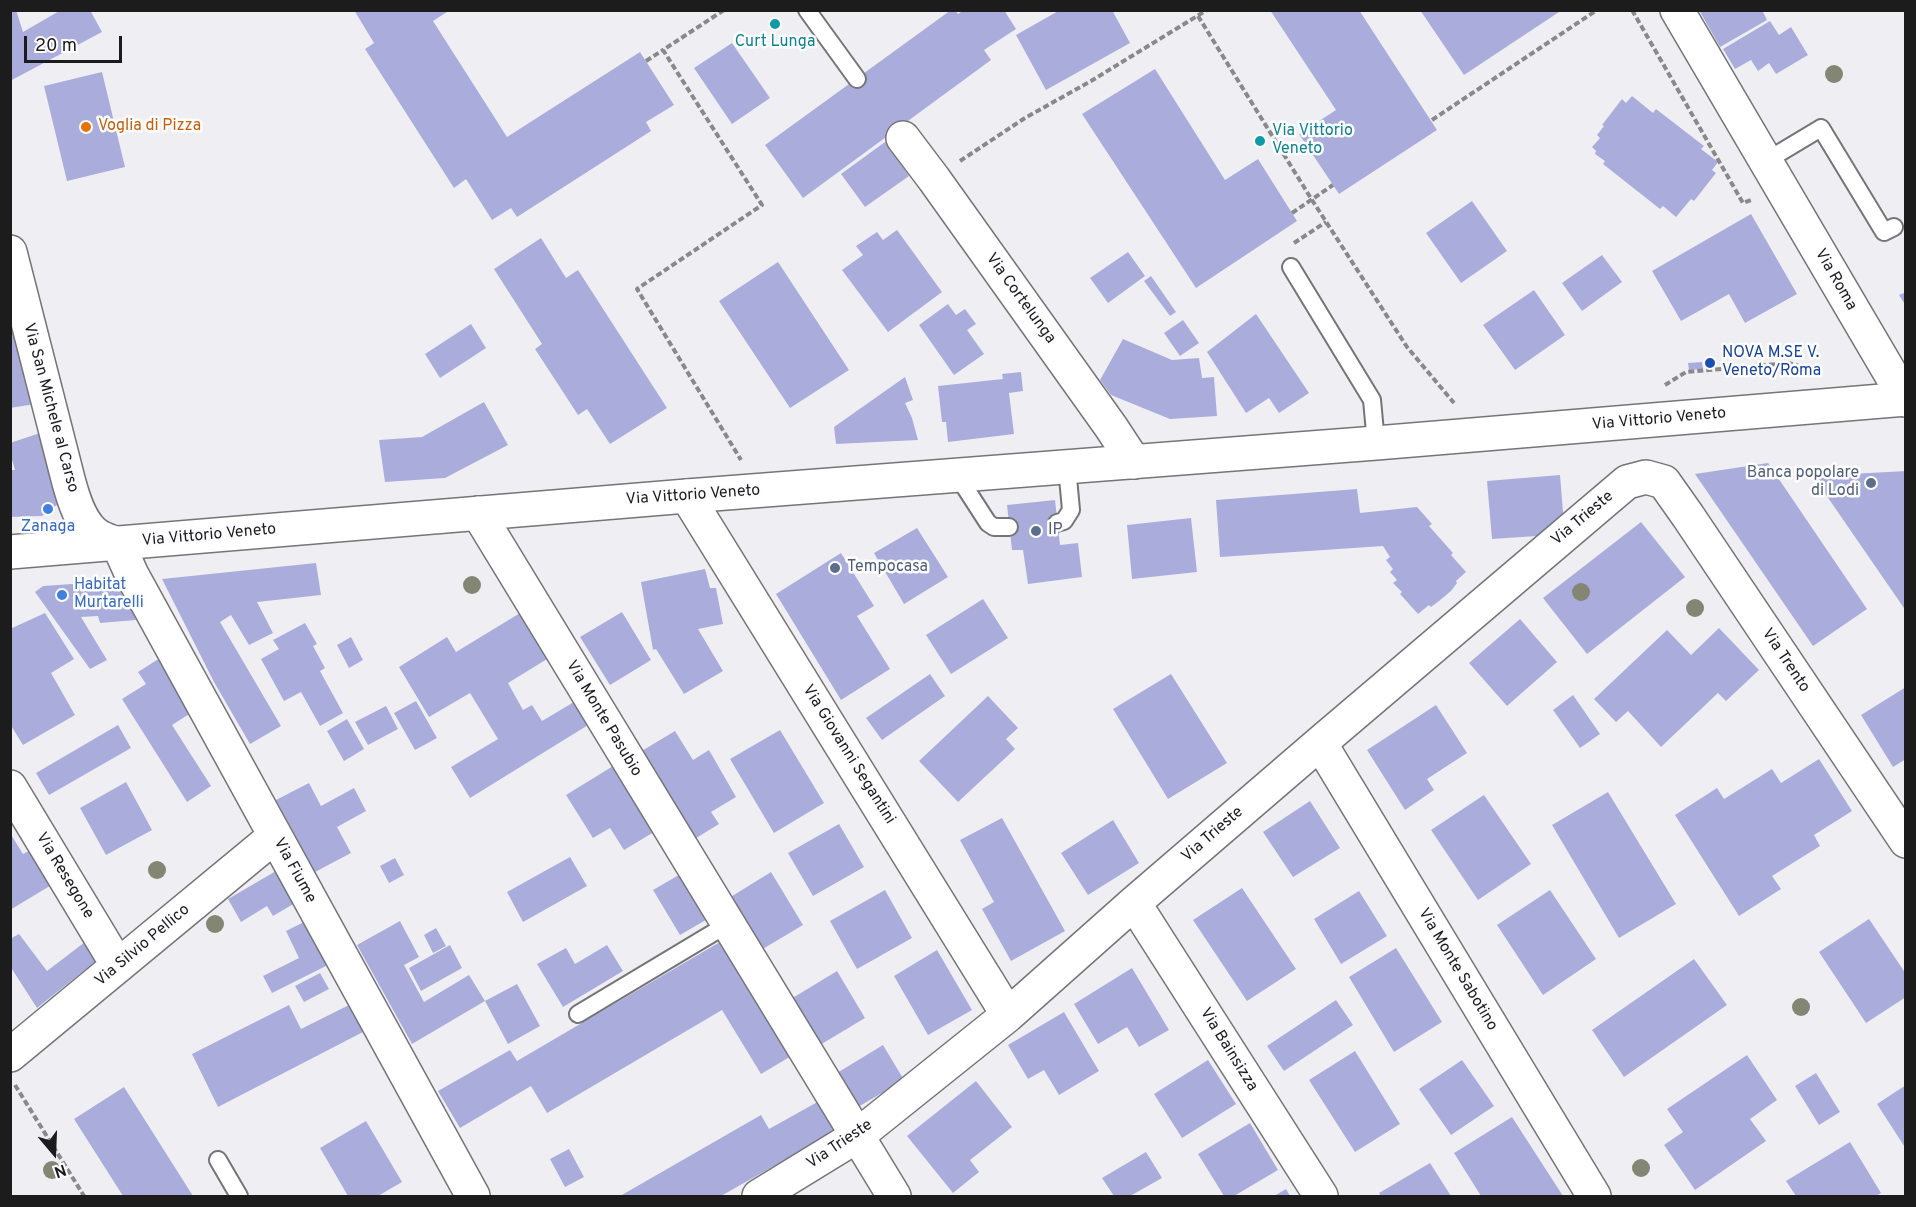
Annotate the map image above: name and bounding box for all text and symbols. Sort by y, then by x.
marker: Curt Lunga [768,17,782,31]
scale bar [27,24,124,62]
place label: Curt Lunga [735,33,815,53]
text: 20 m [35,35,77,58]
place label: Voglia di Pizza [98,117,201,137]
marker: Voglia di Pizza [79,120,93,134]
place label: Via Vittorio Veneto [1272,122,1353,160]
marker: Via Vittorio Veneto [1253,134,1267,148]
street label: Via Roma [1810,246,1860,314]
street label: Via Cortelunga [981,250,1059,348]
street label: Via San Michele al Carso [18,321,82,495]
place label: NOVA M.SE V. Veneto/Roma [1722,344,1821,382]
marker: NOVA M.SE V. Veneto/Roma [1703,356,1717,370]
street label: Via Vittorio Veneto [1591,405,1727,435]
place label: Banca popolare di Lodi [1747,464,1859,502]
marker: Banca popolare di Lodi [1864,476,1878,490]
street label: Via Vittorio Veneto [625,482,761,510]
street label: Via Trieste [1548,488,1618,550]
marker: Zanaga [41,502,55,516]
place label: Zanaga [21,518,75,538]
street label: Via Vittorio Veneto [141,521,277,551]
place label: IP [1048,521,1063,541]
marker: IP [1029,524,1043,538]
place label: Tempocasa [847,558,928,578]
marker: Tempocasa [828,561,842,575]
place label: Habitat Murtarelli [74,576,144,614]
marker: Habitat Murtarelli [55,588,69,602]
street label: Via Trento [1757,625,1813,697]
street label: Via Monte Pasubio [561,658,645,780]
street label: Via Giovanni Segantini [797,682,899,828]
street label: Via Trieste [1178,803,1248,867]
street label: Via Resegone [31,829,97,923]
street label: Via Fiume [268,835,320,907]
street label: Via Silvio Pellico [92,901,194,991]
street label: Via Monte Sabotino [1413,905,1501,1035]
street label: Via Bainsizza [1195,1005,1261,1095]
street label: Via Trieste [804,1116,876,1174]
north arrow [24,1123,84,1183]
text: N [51,1159,69,1181]

